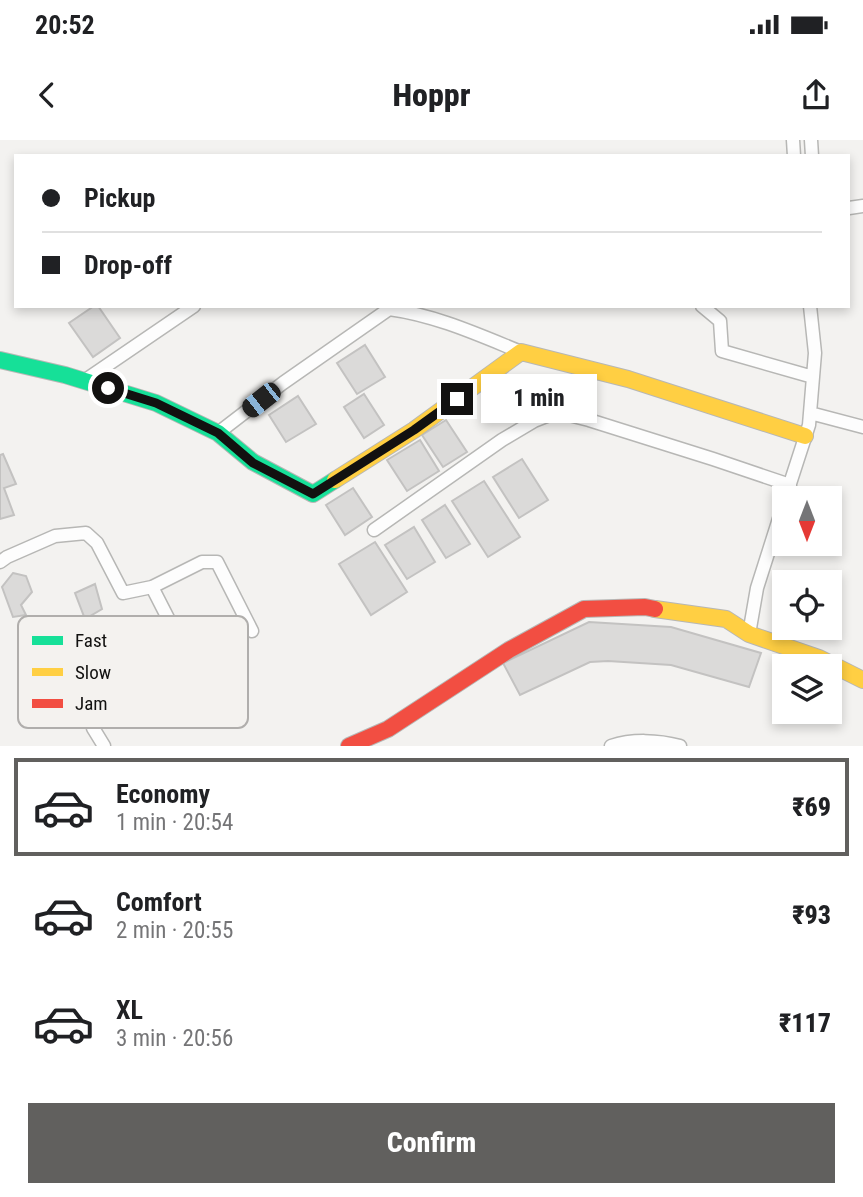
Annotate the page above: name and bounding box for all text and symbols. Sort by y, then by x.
text: 20:52 [35,10,95,40]
icon: back [28,76,66,114]
text: Hoppr [393,76,470,114]
icon: share [797,76,835,114]
text: Pickup [84,183,155,213]
text: Drop-off [84,250,172,280]
route start [92,372,124,404]
callout: 1 min [482,374,597,424]
car [238,379,285,421]
route end [441,383,473,415]
text: 1 min [513,385,565,412]
north arrow [772,486,842,556]
map controls [772,486,842,724]
button: locate [772,570,842,640]
legend [18,616,248,728]
text: Fast [75,629,107,652]
button: layers [772,654,842,724]
text: Slow [75,661,111,684]
text: Jam [75,692,108,715]
icon: car [32,776,95,839]
text: Economy [116,779,210,809]
text: ₹69 [792,792,831,822]
text: 1 min · 20:54 [116,809,233,836]
icon: car [32,884,95,947]
text: Comfort [116,887,202,917]
text: ₹93 [792,900,831,930]
text: 2 min · 20:55 [116,917,233,944]
icon: car [32,992,95,1055]
text: XL [116,995,143,1025]
text: ₹117 [779,1008,831,1038]
text: 3 min · 20:56 [116,1025,233,1052]
button: Confirm [28,1103,835,1183]

